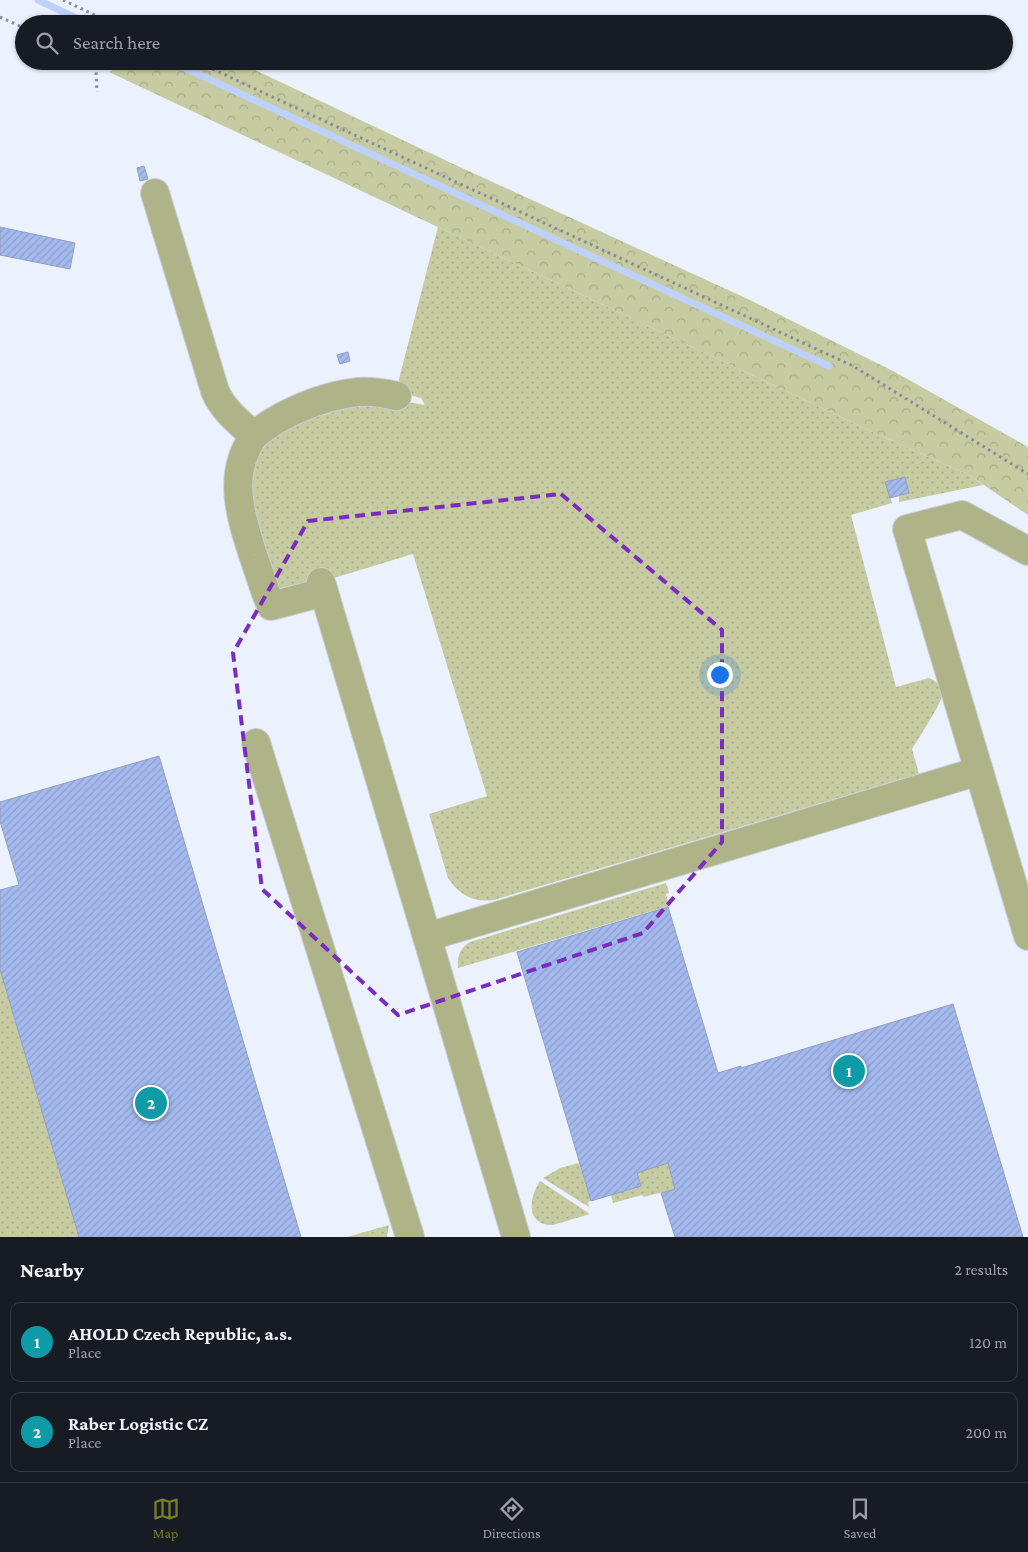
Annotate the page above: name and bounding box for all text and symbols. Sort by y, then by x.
search box [15,15,1013,70]
icon: search [33,29,61,57]
text: Search here [73,32,160,53]
your location [707,662,733,688]
pin: 1 [833,1052,865,1090]
pin: 2 [135,1084,167,1122]
text: Nearby [20,1258,84,1282]
text: 2 results [955,1261,1008,1278]
text: AHOLD Czech Republic, a.s. [68,1323,292,1344]
text: 1 [34,1334,40,1351]
text: 120 m [969,1334,1007,1351]
text: Place [68,1344,101,1361]
text: Raber Logistic CZ [68,1413,208,1434]
text: 2 [33,1424,41,1441]
text: 200 m [965,1424,1007,1441]
text: Place [68,1434,101,1451]
tab: Map [152,1495,180,1541]
tab: Directions [483,1495,541,1541]
tab: Saved [844,1495,876,1541]

